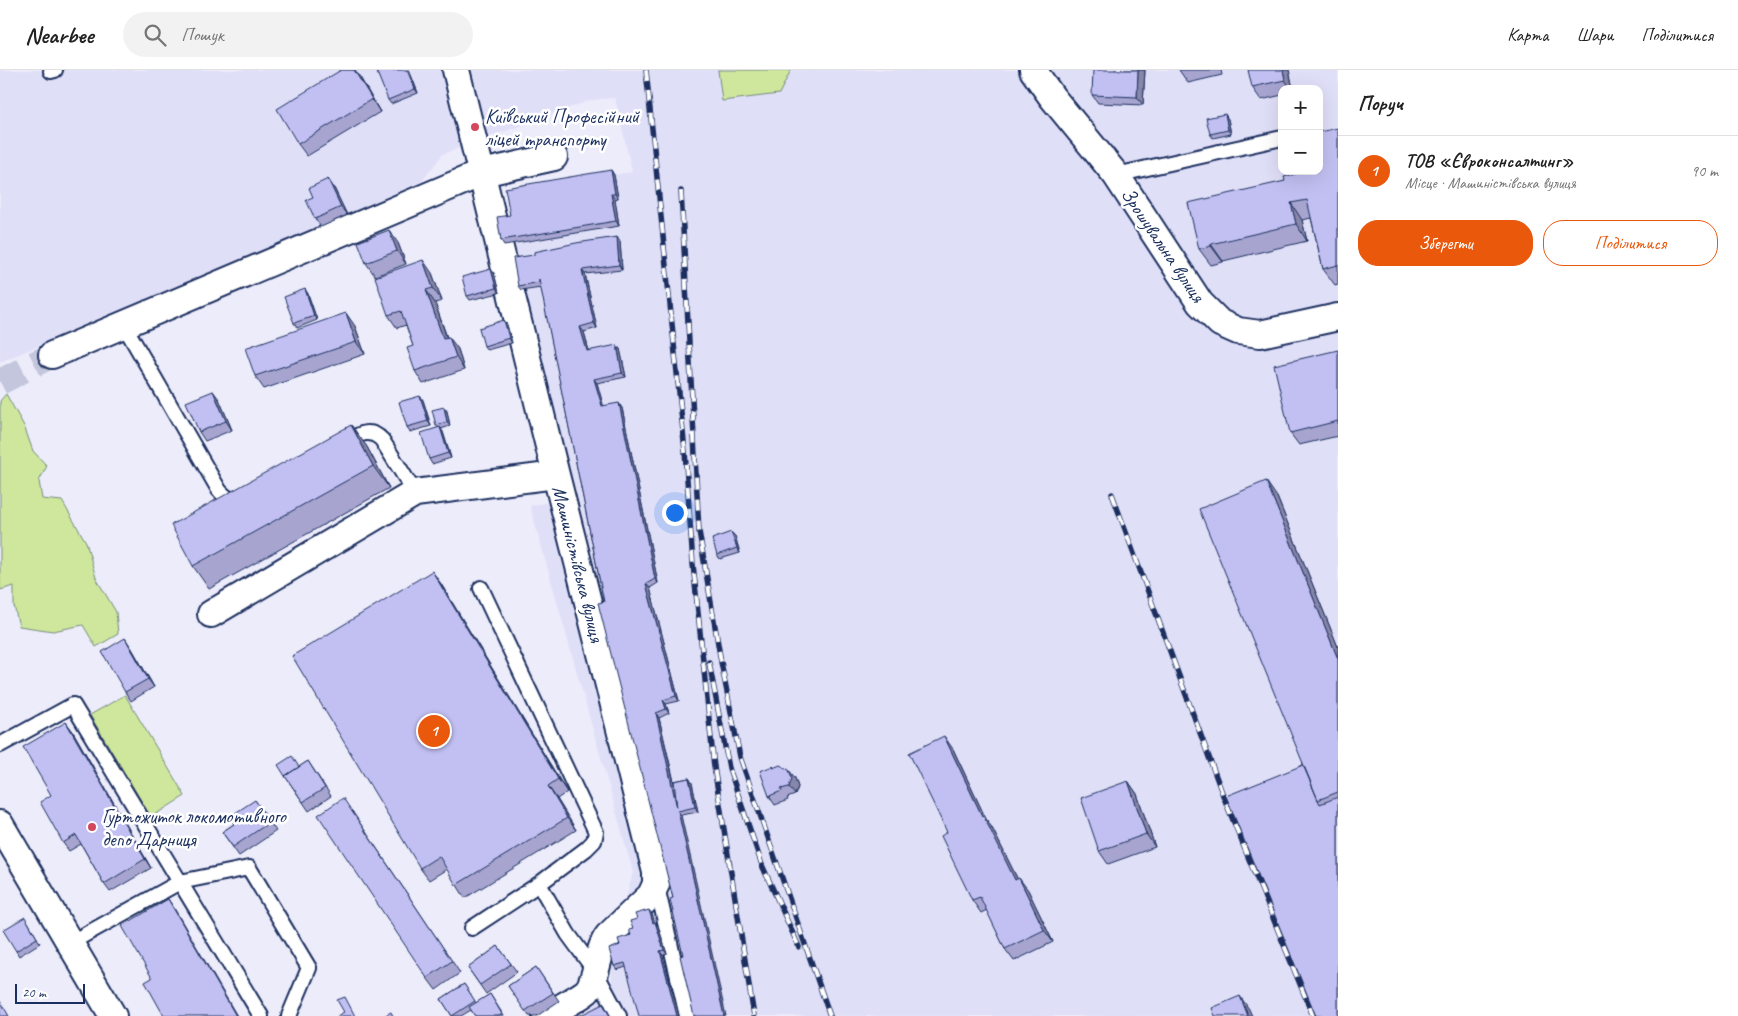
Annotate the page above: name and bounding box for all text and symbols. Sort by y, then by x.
search box [123,12,473,57]
text: Nearbee [25,20,93,50]
icon: search [141,21,169,49]
text: Пошук [181,23,224,47]
text: Карта [1507,24,1548,46]
text: Шари [1576,24,1613,46]
text: Поділитися [1641,24,1713,46]
map controls [1278,85,1323,175]
button: + [1278,85,1323,130]
text: Поруч [1358,90,1403,116]
place label: Київський Професійний ліцей транспорту [485,104,641,152]
marker: Київський Професійний ліцей транспорту [469,121,481,133]
button: − [1278,130,1323,175]
text: ТОВ «Євроконсалтинг» [1405,149,1574,173]
text: 1 [1370,161,1378,181]
text: 90 m [1691,161,1718,181]
text: Місце · Машиністівська вулиця [1405,173,1576,193]
street label: Зрошувальна вулиця [1115,183,1211,308]
button: Зберегти [1358,220,1533,266]
button: Поділитися [1543,220,1718,266]
street label: Машиністівська вулиця [546,483,610,646]
your location [662,500,688,526]
pin: 1 [418,712,450,750]
place label: Гуртожиток локомотивного депо Дарниця [102,804,287,852]
marker: Гуртожиток локомотивного депо Дарниця [86,821,98,833]
scale bar [15,981,85,1004]
text: 20 m [22,984,46,1001]

